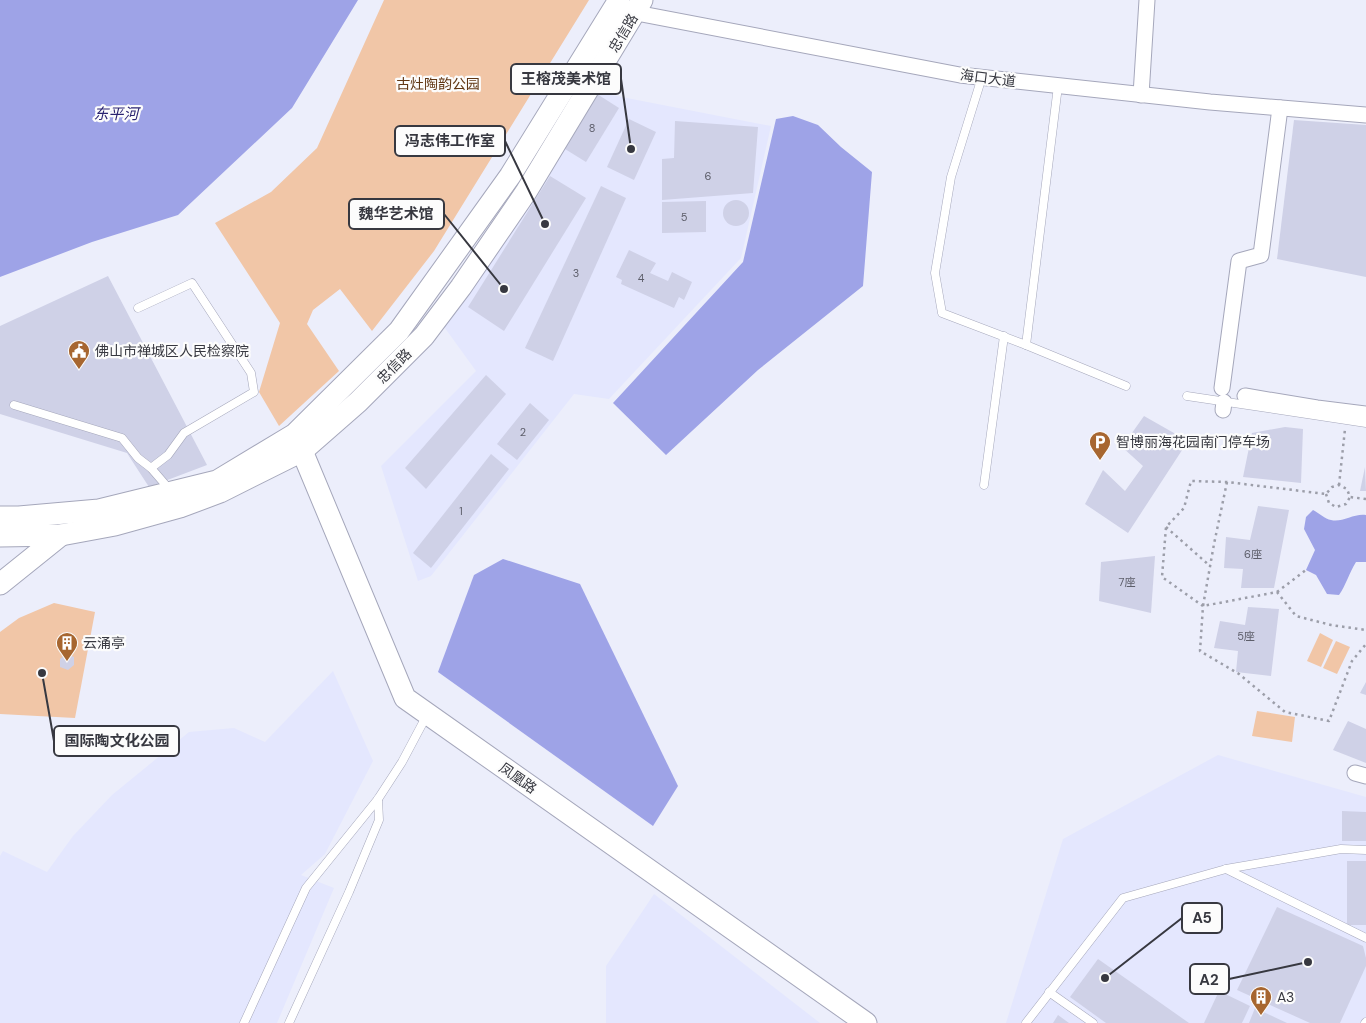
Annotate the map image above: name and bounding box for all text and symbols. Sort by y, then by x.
street label: 忠信路 [604,10,642,56]
callout: 王榕茂美术馆 [511,64,621,94]
street label: 海口大道 [959,66,1017,90]
text: 王榕茂美术馆 [521,69,611,89]
park label: 古灶陶韵公园 [396,75,480,93]
water label: 东平河 [93,104,141,124]
house number: 8 [589,121,595,135]
callout: 冯志伟工作室 [395,126,505,156]
text: 冯志伟工作室 [405,131,495,151]
house number: 6 [705,169,712,183]
callout: 魏华艺术馆 [349,199,444,229]
text: 魏华艺术馆 [358,204,434,224]
house number: 5 [681,210,688,224]
house number: 3 [573,266,579,280]
house number: 4 [638,271,645,285]
public building icon: 佛山市禅城区人民检察院 [67,339,91,370]
place label: 佛山市禅城区人民检察院 [95,342,249,360]
street label: 忠信路 [373,345,415,387]
house number: 2 [520,425,526,439]
parking icon: 智博丽海花园南门停车场 [1088,430,1112,461]
place label: 智博丽海花园南门停车场 [1116,433,1270,451]
house number: 1 [459,504,463,518]
house number: 6座 [1244,547,1262,561]
house number: 7座 [1119,575,1135,589]
house number: 5座 [1237,629,1255,643]
building icon: 云涌亭 [55,631,79,662]
place label: 云涌亭 [83,634,125,652]
callout: 国际陶文化公园 [54,726,179,756]
text: 国际陶文化公园 [64,731,170,751]
street label: 凤凰路 [496,759,540,797]
callout: A5 [1182,903,1222,933]
text: A5 [1192,908,1212,928]
callout: A2 [1190,964,1229,994]
text: A2 [1199,970,1219,990]
building icon: A3 [1249,985,1273,1016]
place label: A3 [1277,988,1294,1006]

